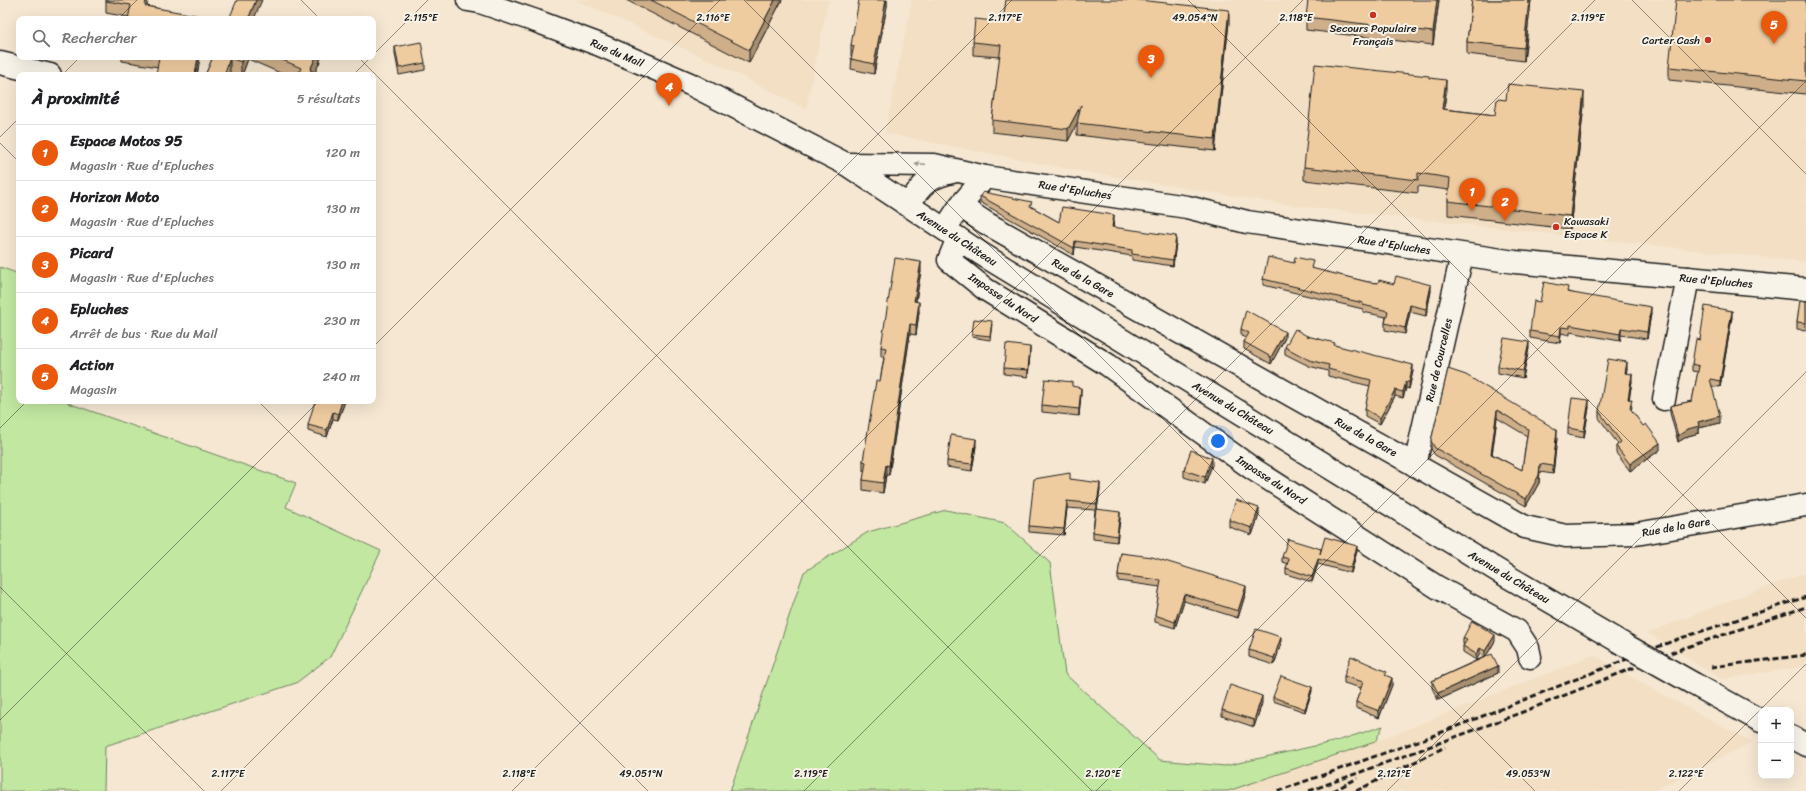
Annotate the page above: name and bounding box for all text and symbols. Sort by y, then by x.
text: 2.115°E [404,9,439,27]
text: 2.116°E [697,9,731,27]
text: 2.117°E [989,9,1023,27]
text: 49.054°N [1172,9,1218,27]
text: 2.118°E [1279,9,1314,27]
text: 2.119°E [1571,9,1606,27]
marker: Secours Populaire Français [1368,10,1378,20]
pin: 5 [1761,11,1787,44]
search box [16,16,376,60]
place label: Secours Populaire Français [1329,19,1417,51]
text: Rechercher [62,25,137,51]
icon: search [30,27,52,49]
place label: Carter Cash [1642,31,1700,50]
street label: Rue du Mail [587,33,647,73]
marker: Carter Cash [1703,35,1713,45]
pin: 3 [1138,45,1164,78]
pin: 4 [656,73,682,106]
text: À proximité [32,83,119,113]
text: 5 résultats [297,87,360,110]
text: Espace Motos 95 [70,128,183,154]
text: 1 [42,141,48,164]
text: 120 m [325,141,360,164]
text: Magasin · Rue d'Epluches [70,154,214,177]
one-way arrow [914,161,926,168]
street label: Rue d'Epluches [1037,175,1113,205]
pin: 1 [1459,178,1485,211]
text: Horizon Moto [70,184,159,210]
pin: 2 [1492,188,1518,221]
text: 2 [41,197,49,220]
text: 130 m [326,197,360,220]
street label: Avenue du Château [912,204,1001,271]
text: Magasin · Rue d'Epluches [70,210,214,233]
place label: Kawasaki Espace K [1564,212,1610,244]
marker: Kawasaki Espace K [1551,222,1561,232]
street label: Rue d'Epluches [1356,230,1432,260]
text: Picard [70,240,112,266]
text: 3 [41,253,49,276]
text: 130 m [326,253,360,276]
street label: Rue de la Gare [1048,253,1118,303]
text: Magasin · Rue d'Epluches [70,266,214,289]
street label: Impasse du Nord [964,267,1043,329]
street label: Rue d'Epluches [1679,268,1754,294]
text: Epluches [70,296,129,322]
text: 4 [41,309,49,332]
text: 230 m [324,309,360,332]
street label: Rue de Courcelles [1420,316,1458,404]
text: Arrêt de bus · Rue du Mail [70,322,217,345]
text: Action [70,352,114,378]
text: 5 [41,365,49,388]
text: 240 m [323,365,360,388]
street label: Avenue du Château [1188,376,1278,440]
text: Magasin [70,378,117,401]
street label: Rue de la Gare [1331,412,1401,462]
your location [1208,431,1228,451]
street label: Impasse du Nord [1231,450,1311,510]
street label: Rue de la Gare [1640,512,1712,542]
street label: Avenue du Château [1464,545,1554,609]
map controls [1758,707,1794,779]
button: + [1758,707,1794,743]
button: − [1758,743,1794,779]
text: 2.117°E [212,765,246,783]
text: 2.118°E [502,765,537,783]
text: 49.051°N [619,765,663,783]
text: 2.119°E [794,765,829,783]
text: 2.120°E [1086,765,1122,783]
text: 2.121°E [1378,765,1412,783]
text: 49.053°N [1506,765,1550,783]
text: 2.122°E [1669,765,1705,783]

